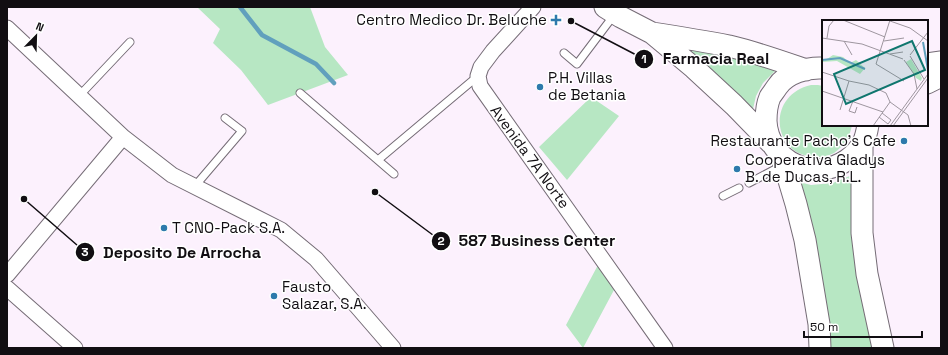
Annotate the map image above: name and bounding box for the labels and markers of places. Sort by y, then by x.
place label: Centro Medico Dr. Beluche [356,10,547,29]
marker: Centro Medico Dr. Beluche [550,14,562,26]
callout: Farmacia Real [634,45,777,73]
place label: P.H. Villas de Betania [548,68,626,104]
marker: P.H. Villas de Betania [535,82,545,92]
place label: Restaurante Pacho's Cafe [710,131,896,150]
marker: Restaurante Pacho's Cafe [899,136,909,146]
place label: Cooperativa Gladys B. de Ducas, R.L. [745,150,885,186]
marker: Cooperativa Gladys B. de Ducas, R.L. [732,164,742,174]
place label: T CNO-Pack S.A. [172,218,285,237]
marker: T CNO-Pack S.A. [159,223,169,233]
callout: 587 Business Center [431,227,624,255]
callout: Deposito De Arrocha [75,238,269,266]
place label: Fausto Salazar, S.A. [282,277,367,313]
marker: Fausto Salazar, S.A. [269,291,279,301]

